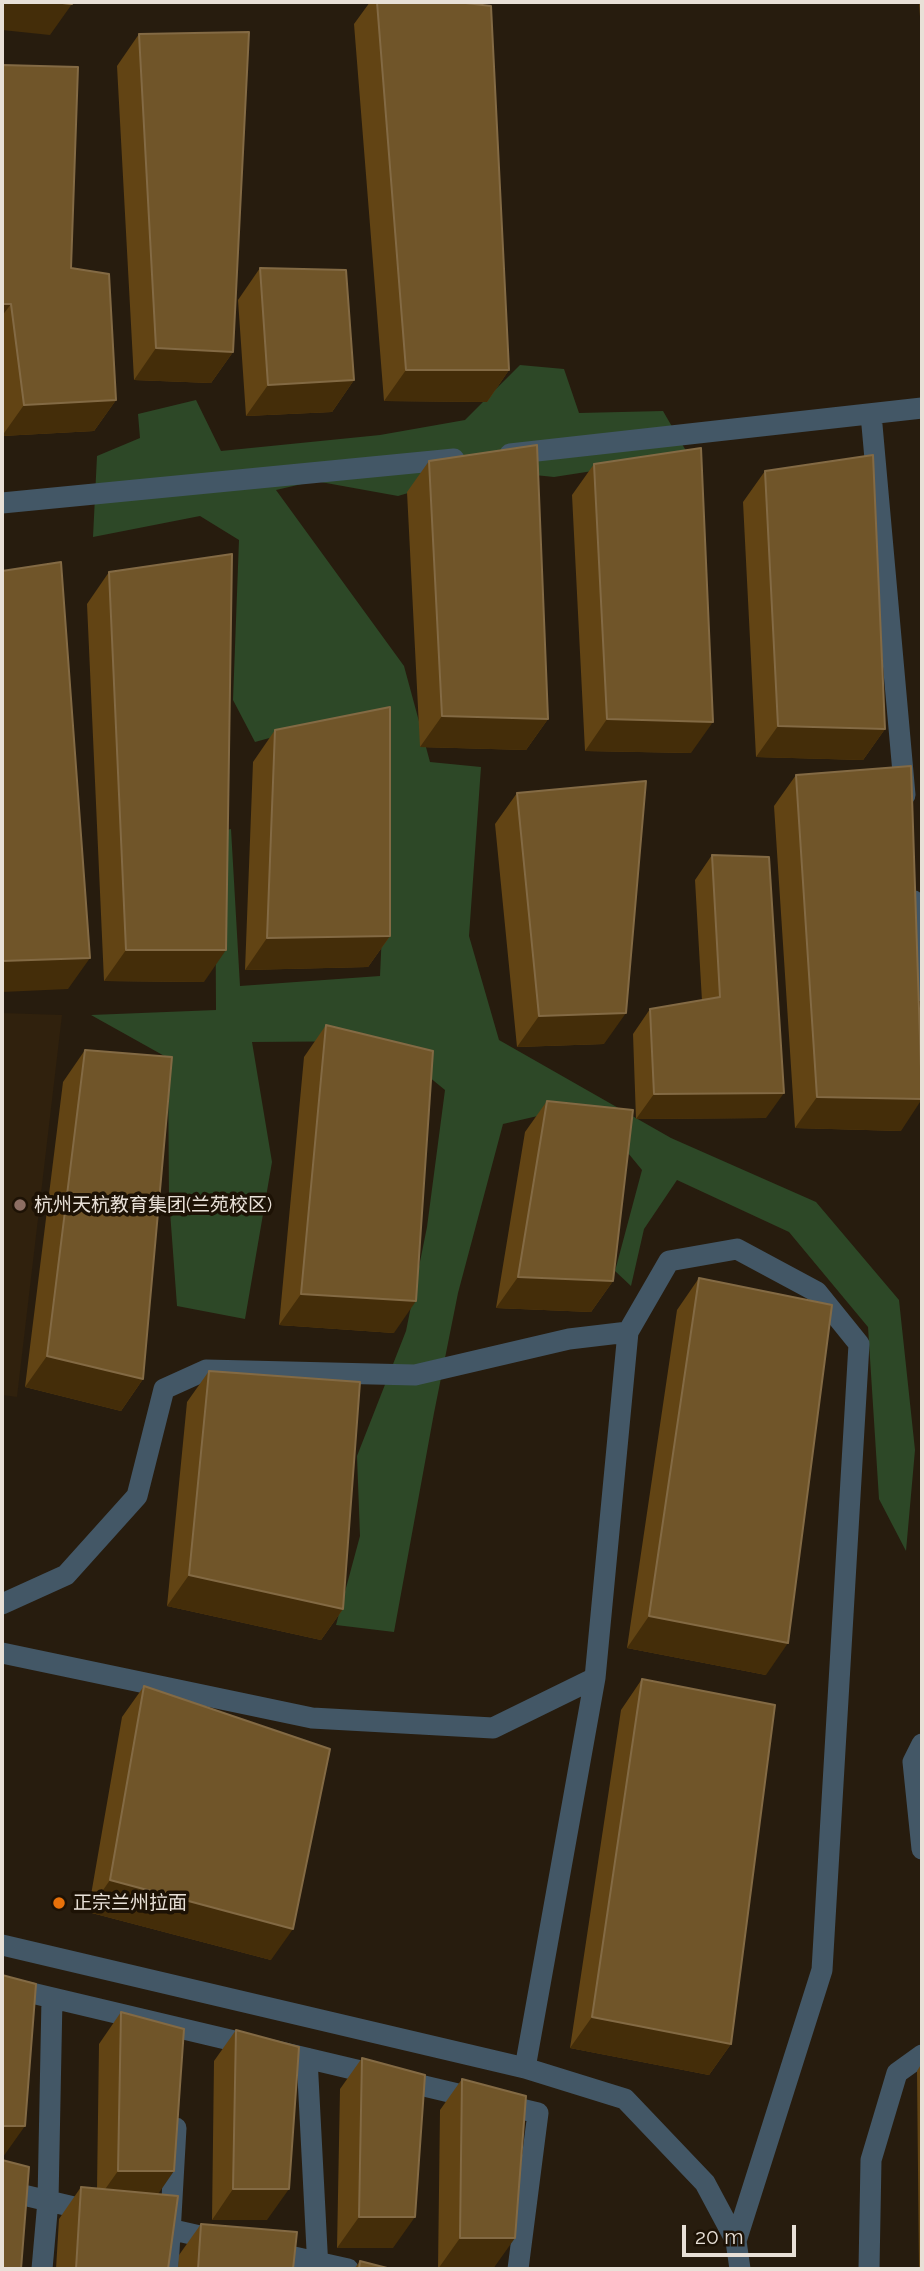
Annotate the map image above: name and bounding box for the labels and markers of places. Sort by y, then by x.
place label: 杭州天杭教育集团(兰苑校区) [34,1194,272,1216]
marker: 杭州天杭教育集团(兰苑校区) [12,1197,28,1213]
place label: 正宗兰州拉面 [73,1892,187,1914]
marker: 正宗兰州拉面 [51,1895,67,1911]

